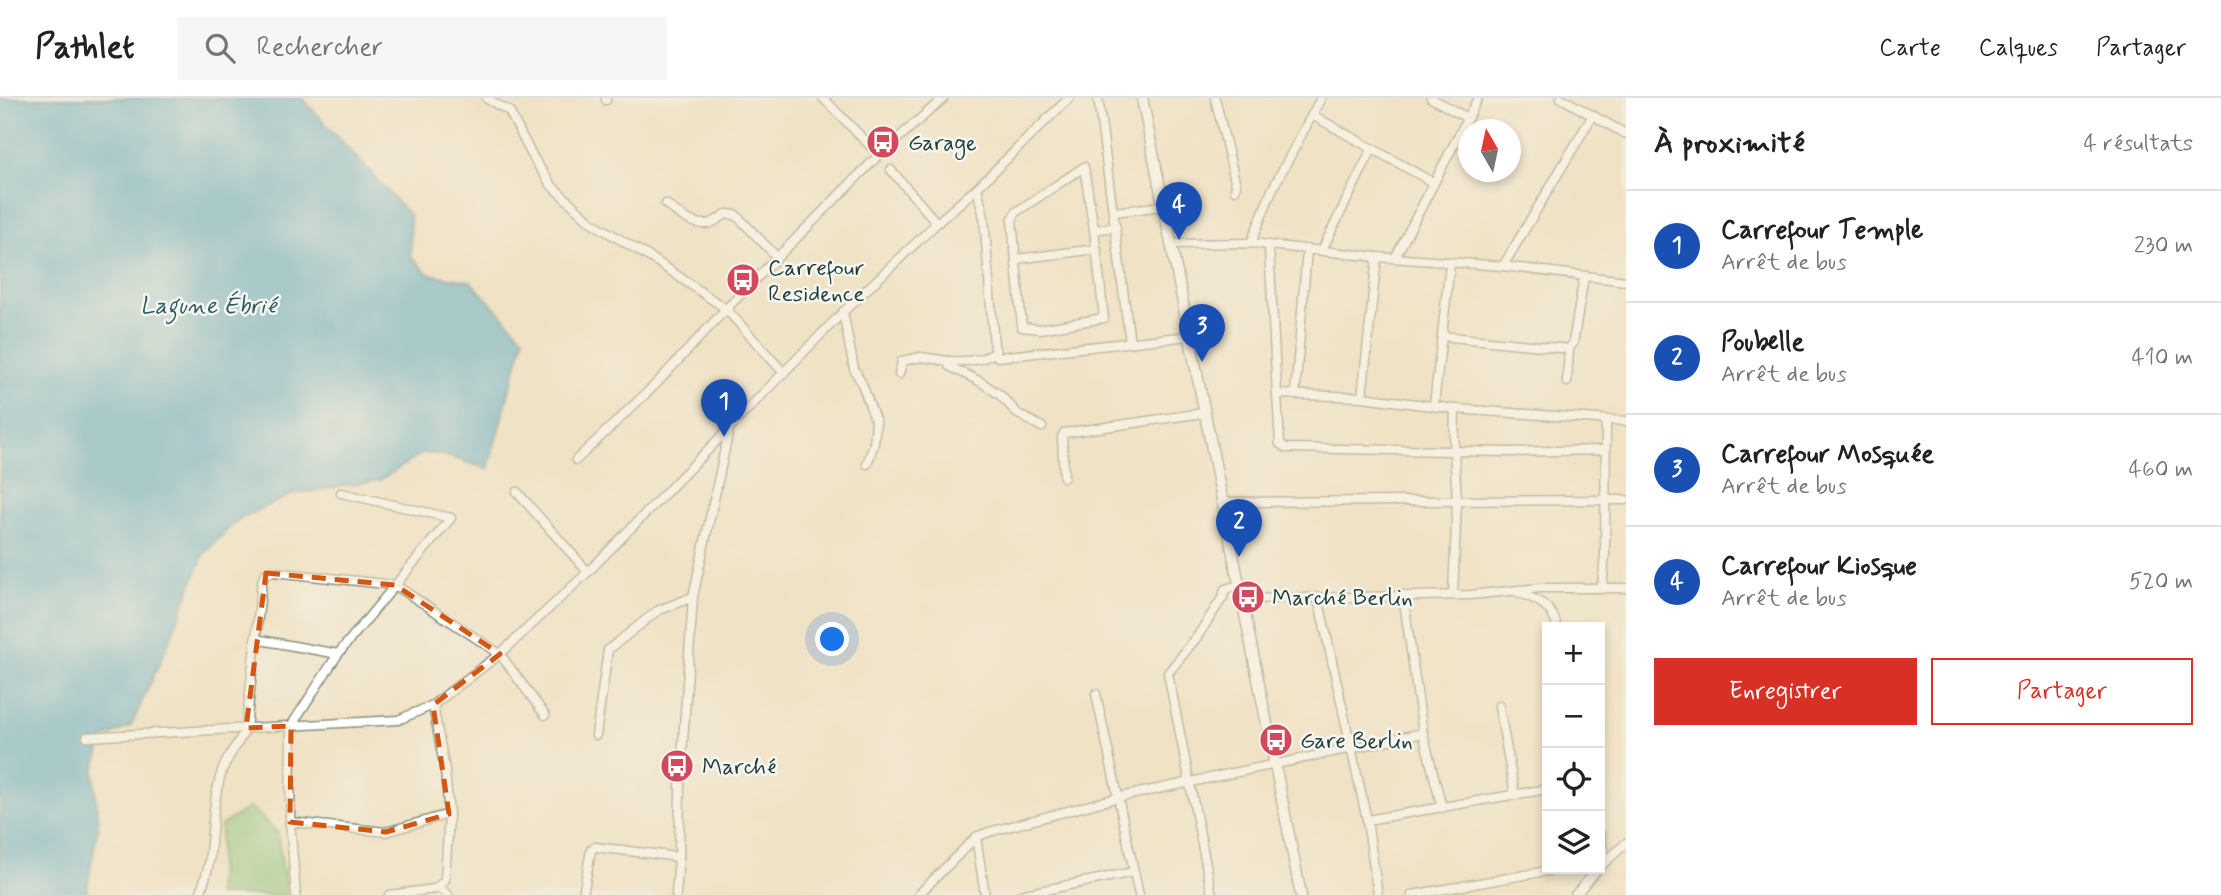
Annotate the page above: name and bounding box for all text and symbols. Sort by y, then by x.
search box [177,17,667,80]
text: Pathlet [35,26,135,70]
icon: search [201,29,239,67]
text: Rechercher [257,31,383,65]
text: Carte [1879,33,1941,64]
text: Calques [1979,33,2058,64]
text: Partager [2096,33,2186,64]
north arrow [1458,119,1521,182]
bus stop icon: Garage [864,123,902,161]
text: À proximité [1654,124,1805,163]
place label: Garage [908,129,977,161]
text: 4 résultats [2083,129,2193,159]
pin: 4 [1156,182,1202,240]
text: Carrefour Temple [1721,214,1923,248]
text: 1 [1672,231,1682,261]
text: 230 m [2134,231,2193,261]
text: Arrêt de bus [1721,248,1847,278]
place label: Carrefour Residence [768,254,865,310]
bus stop icon: Carrefour Residence [724,261,762,299]
water label: Lagune Ébrié [140,290,279,325]
pin: 3 [1179,304,1225,362]
text: Poubelle [1721,326,1804,360]
text: 2 [1671,343,1683,373]
text: 410 m [2131,343,2193,373]
text: Arrêt de bus [1721,360,1847,390]
pin: 1 [701,379,747,437]
text: Carrefour Mosquée [1721,438,1934,472]
text: 3 [1672,455,1682,485]
text: 460 m [2129,455,2193,485]
text: Arrêt de bus [1721,472,1847,502]
pin: 2 [1216,499,1262,557]
text: Carrefour Kiosque [1721,550,1917,584]
text: 4 [1670,567,1684,597]
text: 520 m [2129,567,2193,597]
bus stop icon: Marché Berlin [1229,578,1267,616]
place label: Marché Berlin [1272,584,1413,614]
text: Arrêt de bus [1721,584,1847,614]
your location [815,622,849,656]
map controls [1542,622,1605,874]
button: + [1542,622,1605,685]
button: Enregistrer [1654,658,1917,725]
button: Partager [1931,658,2193,725]
button: − [1542,685,1605,748]
bus stop icon: Gare Berlin [1257,721,1295,759]
place label: Gare Berlin [1300,727,1413,757]
bus stop icon: Marché [658,747,696,785]
button: locate [1542,748,1605,811]
place label: Marché [702,753,776,783]
button: layers [1542,811,1605,874]

